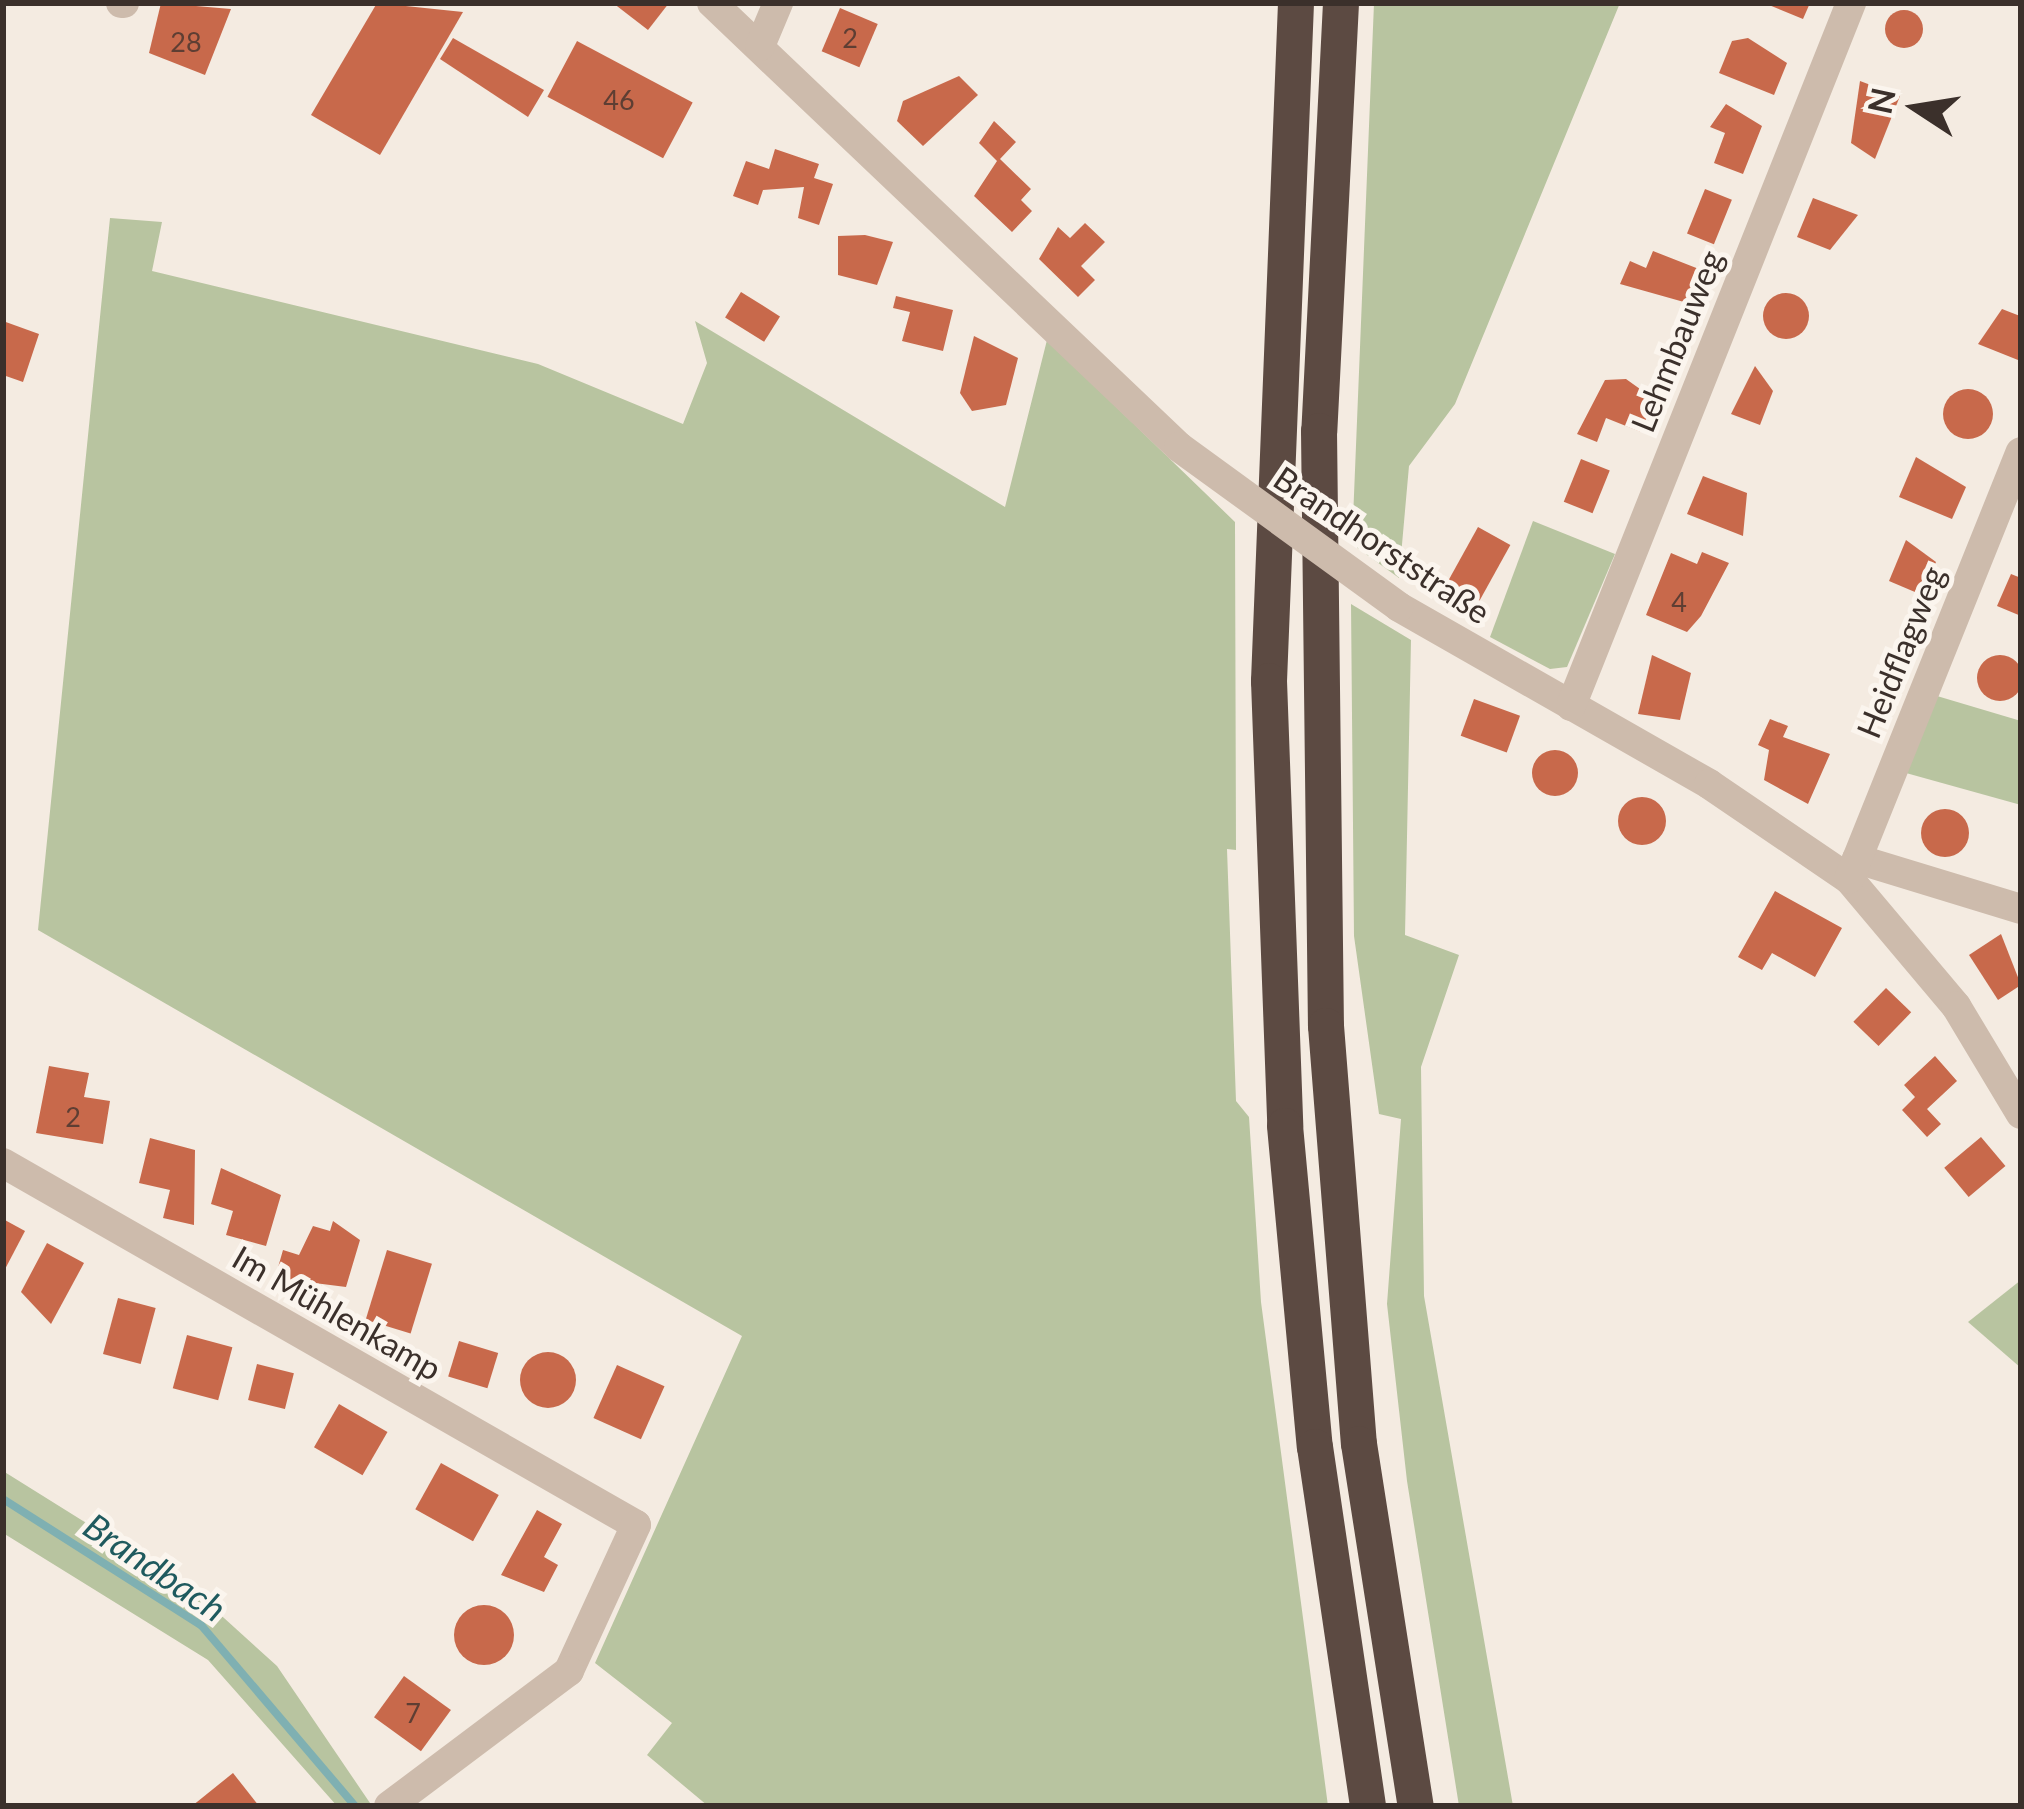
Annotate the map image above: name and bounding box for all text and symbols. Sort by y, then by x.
house number: 2 [842,22,858,54]
house number: 28 [170,26,202,58]
north arrow [1856,48,1976,168]
house number: 46 [603,84,635,116]
text: N [1859,84,1903,117]
street label: Lehmbauweg [1623,244,1731,438]
street label: Brandhorststraße [1266,458,1498,632]
street label: Heidflagweg [1849,560,1953,744]
house number: 4 [1671,586,1687,618]
house number: 2 [65,1101,81,1133]
street label: Im Mühlenkamp [226,1237,448,1389]
water label: Brandbach [76,1504,234,1630]
house number: 7 [405,1697,421,1729]

